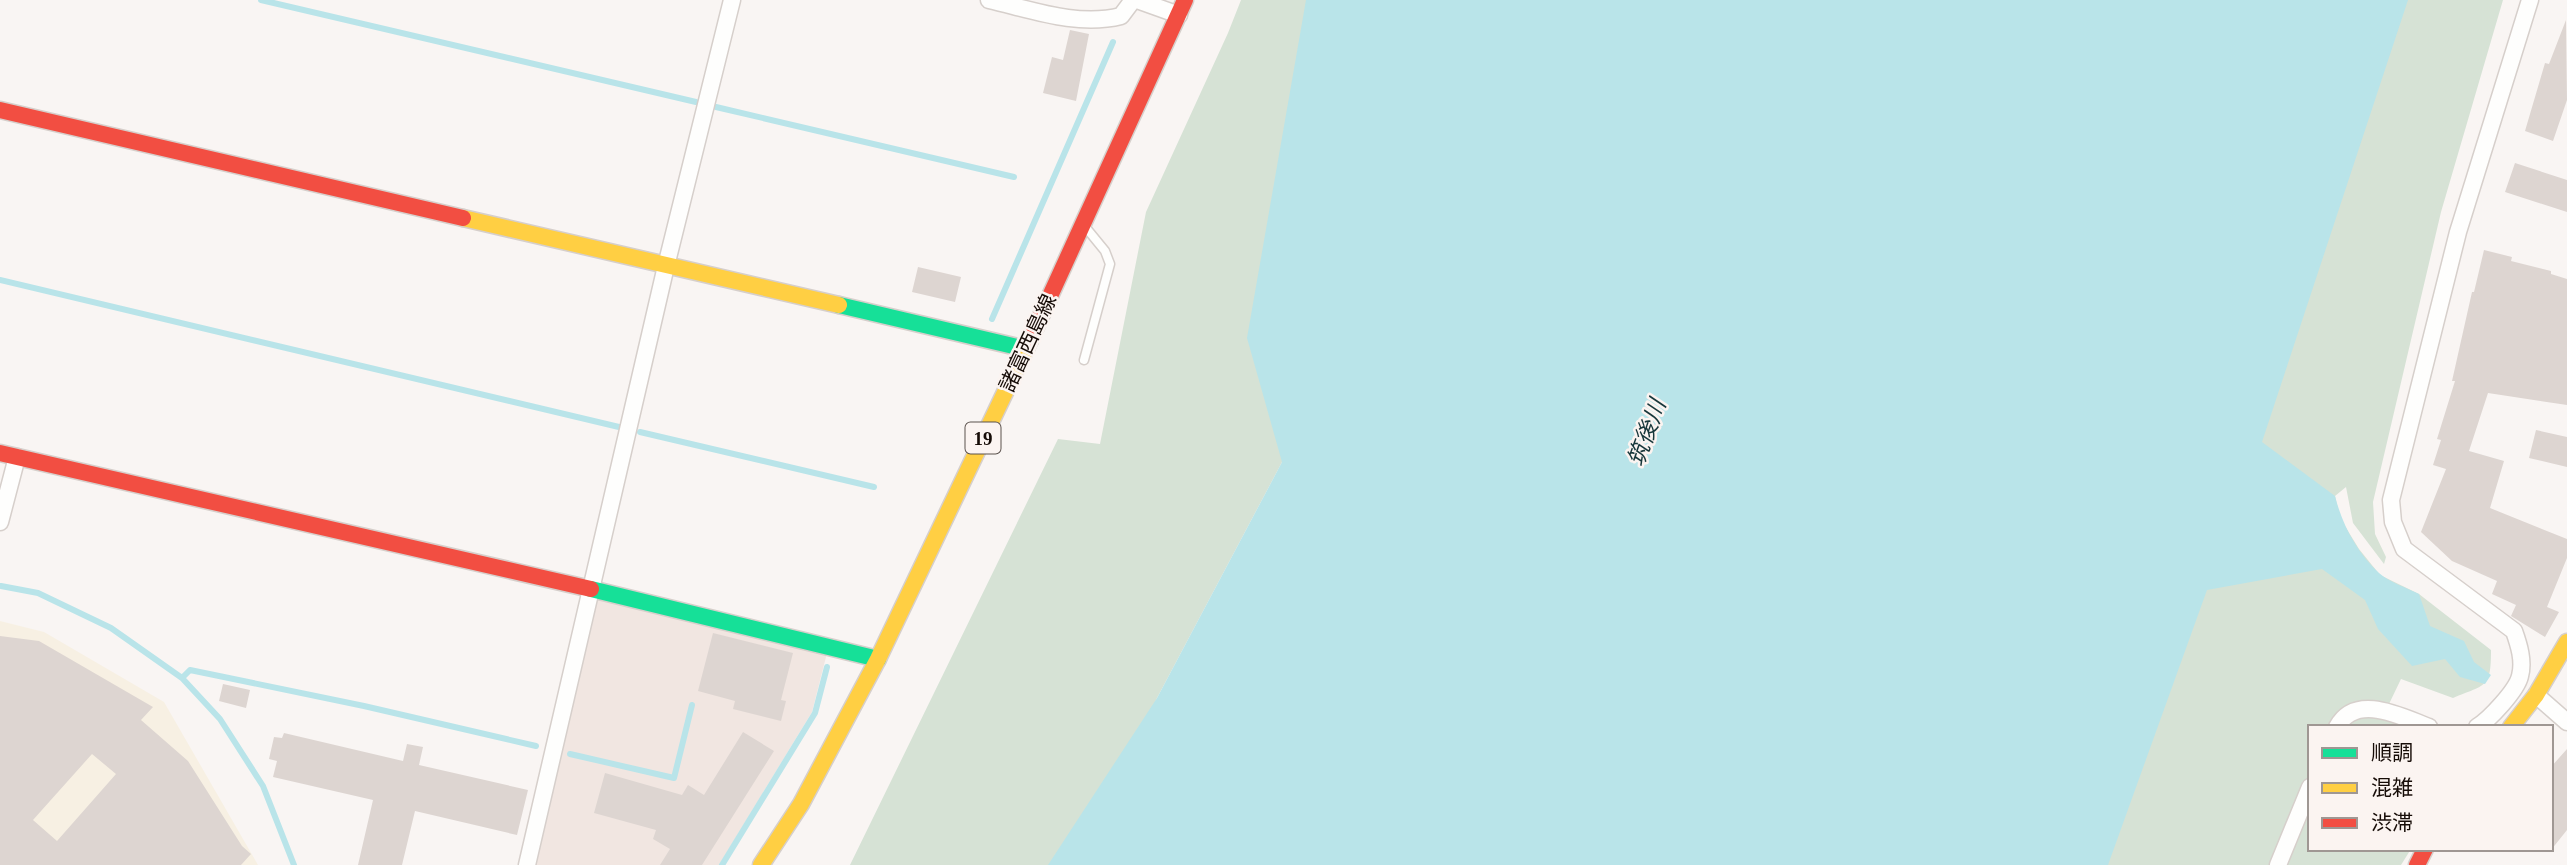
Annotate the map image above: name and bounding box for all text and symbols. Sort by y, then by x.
street label: 諸富西島線 [995,290,1061,396]
water label: 筑後川 [1623,393,1672,470]
road number: 19 [965,422,1000,453]
legend [2308,725,2553,851]
text: 順調 [2371,741,2413,765]
text: 混雑 [2371,776,2413,800]
text: 渋滞 [2371,811,2413,835]

